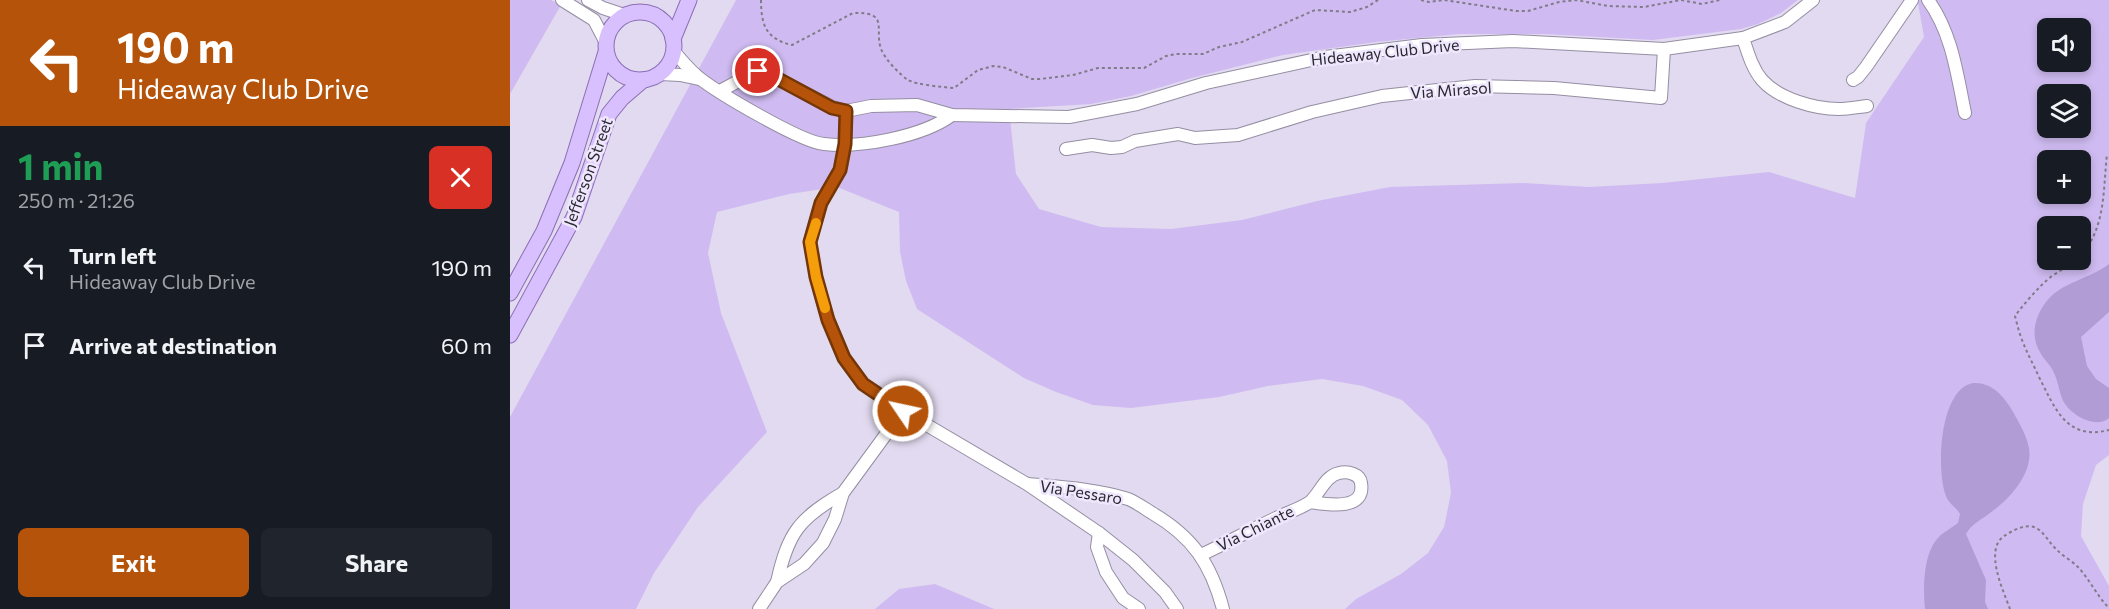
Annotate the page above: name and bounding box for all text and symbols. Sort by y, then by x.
map controls [2037,18,2091,270]
button: sound [2037,18,2091,72]
text: 190 m [117,20,235,72]
icon: left [18,24,96,102]
street label: Hideaway Club Drive [1310,34,1460,69]
pin [732,45,783,96]
icon: arrive [741,54,774,87]
text: Hideaway Club Drive [117,72,369,105]
street label: Via Mirasol [1410,77,1492,102]
button: layers [2037,84,2091,138]
street label: Jefferson Street [559,115,616,229]
text: 1 min [18,143,103,187]
button: close [429,146,492,209]
button: + [2037,150,2091,204]
text: 250 m · 21:26 [18,188,135,212]
button: − [2037,216,2091,270]
text: Turn left [69,242,156,269]
icon: left [18,251,51,284]
text: 190 m [431,254,492,281]
text: Hideaway Club Drive [69,269,256,293]
icon: arrive [18,329,51,362]
text: Arrive at destination [69,332,277,359]
text: 60 m [441,332,492,359]
position arrow [871,379,935,443]
street label: Via Pessaro [1038,476,1124,507]
street label: Via Chiante [1213,501,1296,554]
button: Exit [18,528,249,597]
button: Share [261,528,492,597]

